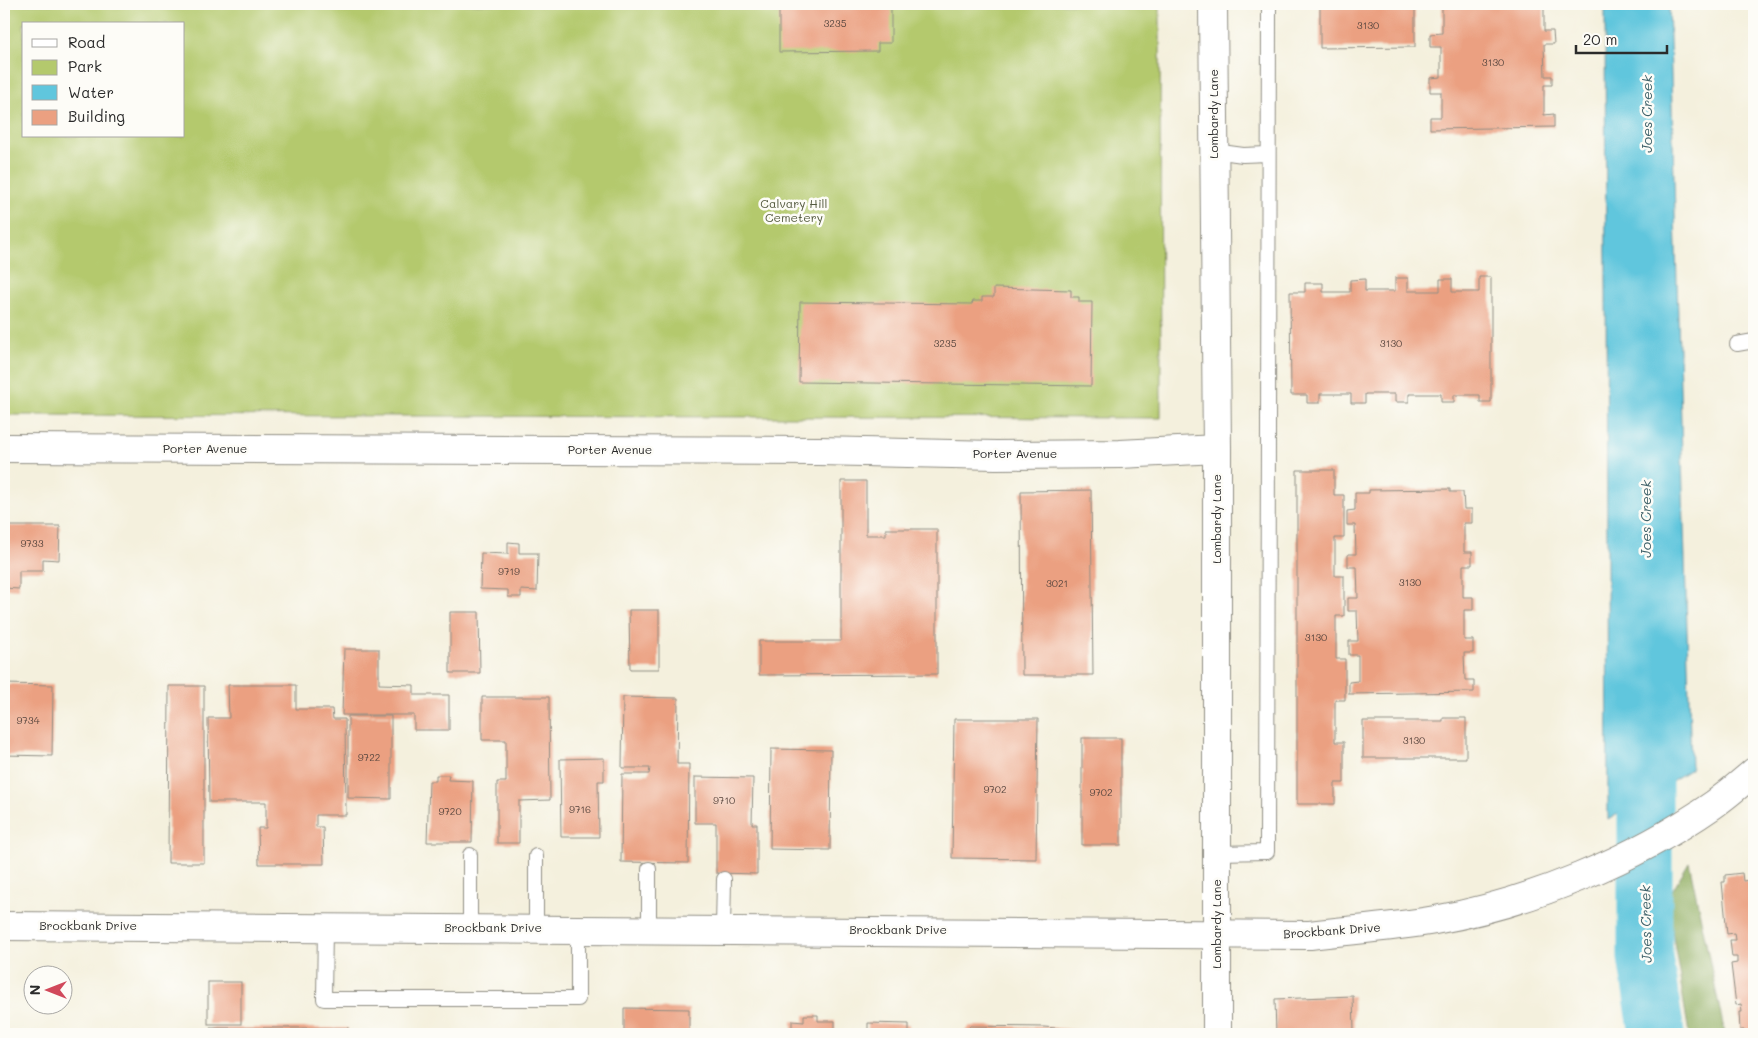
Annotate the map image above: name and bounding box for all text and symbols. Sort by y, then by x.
house number: 3235 [823,16,847,30]
house number: 3130 [1357,18,1379,32]
legend [22,22,185,138]
scale bar [1576,22,1667,54]
text: 20 m [1583,29,1617,49]
text: Road [68,32,105,52]
house number: 3130 [1482,55,1504,69]
text: Park [68,56,102,76]
street label: Lombardy Lane [1205,69,1221,159]
water label: Joes Creek [1637,75,1656,153]
text: Water [68,82,114,102]
text: Building [68,106,125,126]
park label: Calvary Hill Cemetery [760,195,828,225]
house number: 3235 [933,336,957,350]
house number: 3130 [1380,336,1402,350]
street label: Porter Avenue [163,440,247,456]
street label: Porter Avenue [568,441,652,457]
street label: Porter Avenue [973,445,1057,461]
street label: Lombardy Lane [1208,474,1224,564]
water label: Joes Creek [1636,480,1655,558]
house number: 9733 [20,536,44,550]
house number: 9719 [498,564,520,578]
house number: 3130 [1399,575,1421,589]
house number: 3021 [1046,576,1068,590]
house number: 3130 [1305,630,1327,644]
house number: 9734 [16,713,40,727]
house number: 3130 [1403,733,1425,747]
house number: 9722 [358,750,380,764]
house number: 9702 [983,782,1007,796]
house number: 9702 [1089,785,1113,799]
house number: 9710 [713,793,735,807]
house number: 9716 [569,802,591,816]
house number: 9720 [438,804,462,818]
street label: Lombardy Lane [1208,879,1224,969]
water label: Joes Creek [1635,884,1656,963]
street label: Brockbank Drive [39,917,137,933]
street label: Brockbank Drive [444,919,542,935]
street label: Brockbank Drive [1283,919,1381,941]
street label: Brockbank Drive [849,921,947,937]
north arrow [22,966,72,1016]
text: N [25,985,44,995]

